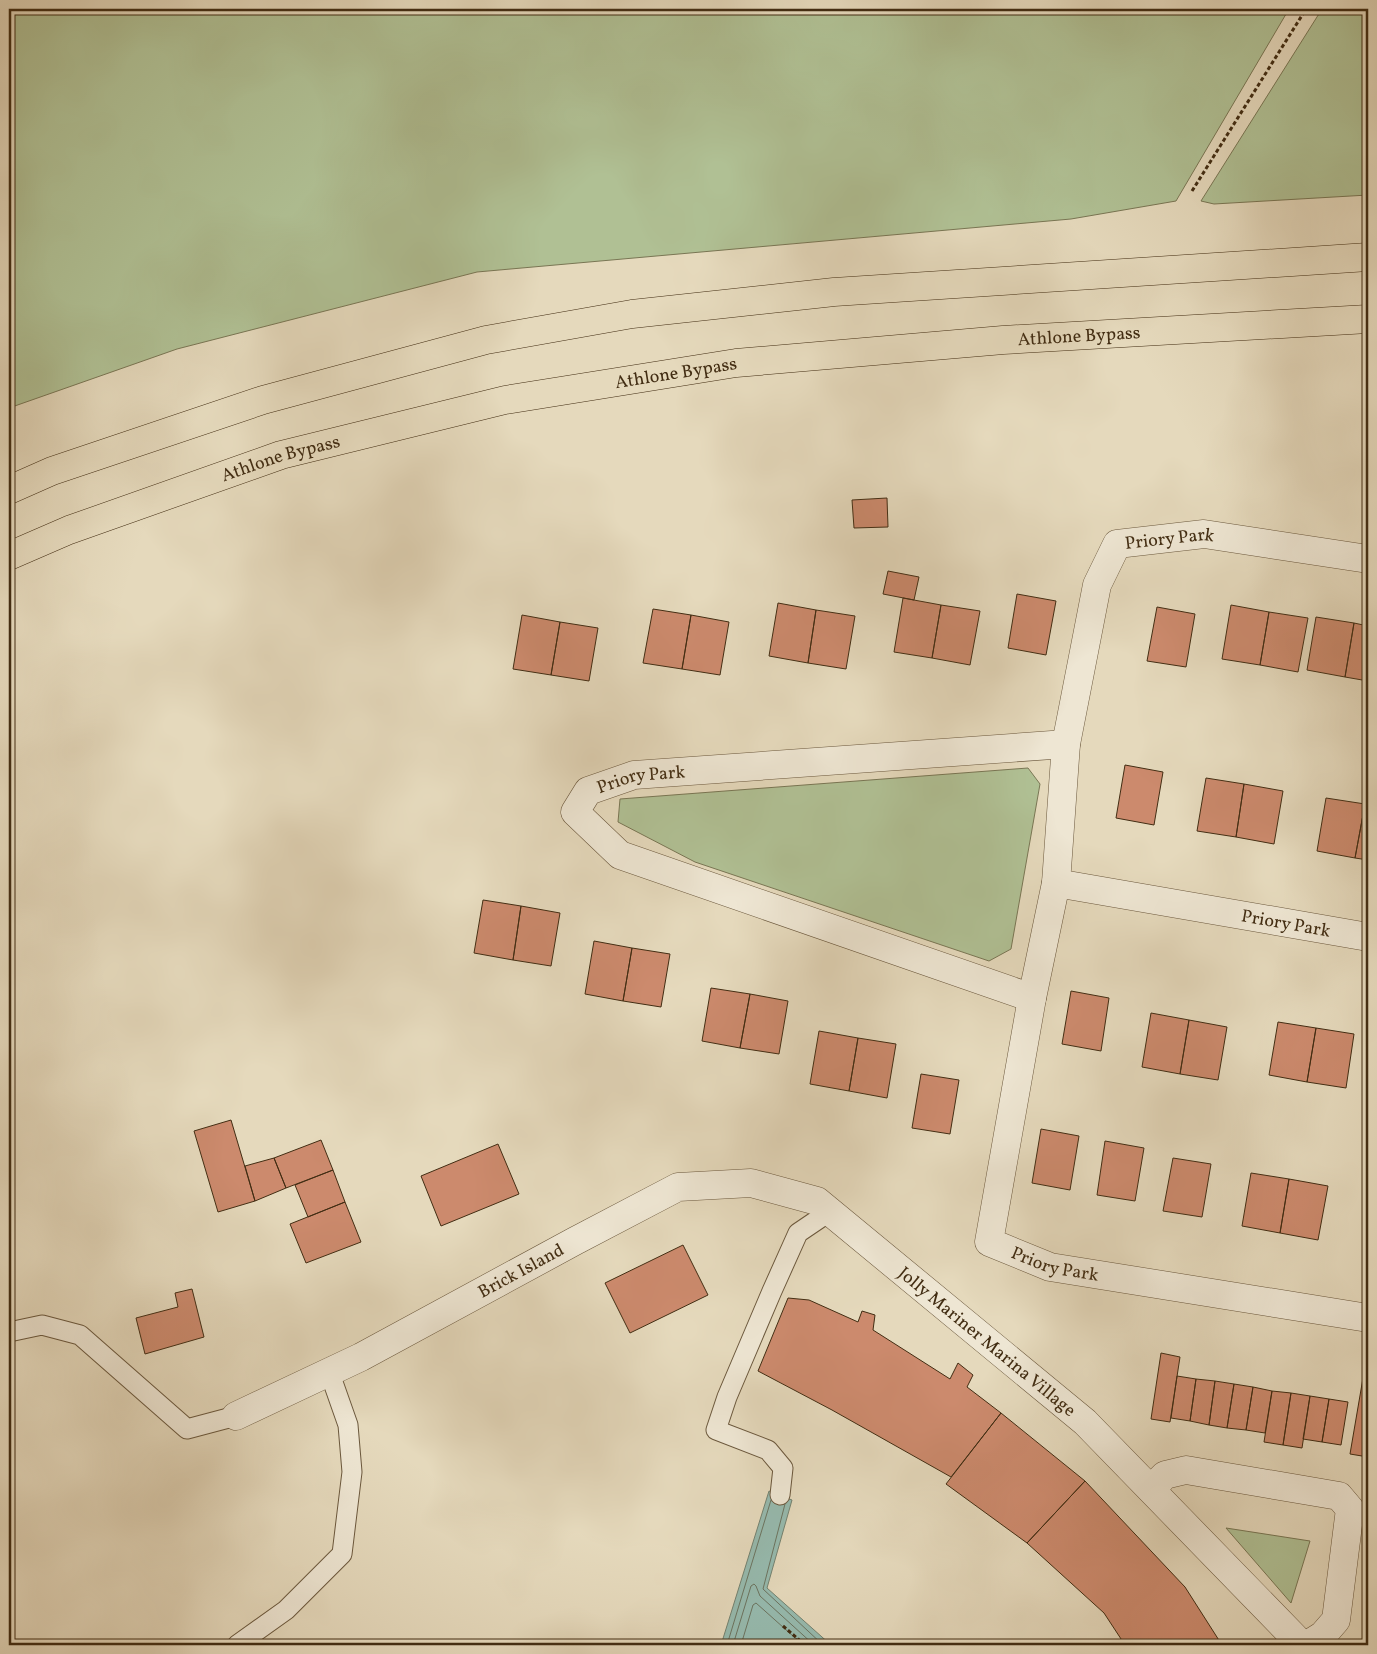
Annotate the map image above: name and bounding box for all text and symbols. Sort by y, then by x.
street label: Athlone Bypass [1017,321,1141,353]
street label: Athlone Bypass [613,352,739,396]
street label: Athlone Bypass [218,430,343,489]
street label: Priory Park [1124,523,1216,557]
street label: Priory Park [594,760,686,801]
street label: Priory Park [1239,904,1332,945]
street label: Brick Island [474,1238,569,1305]
street label: Priory Park [1007,1241,1101,1289]
street label: Jolly Mariner Marina Village [892,1262,1081,1423]

